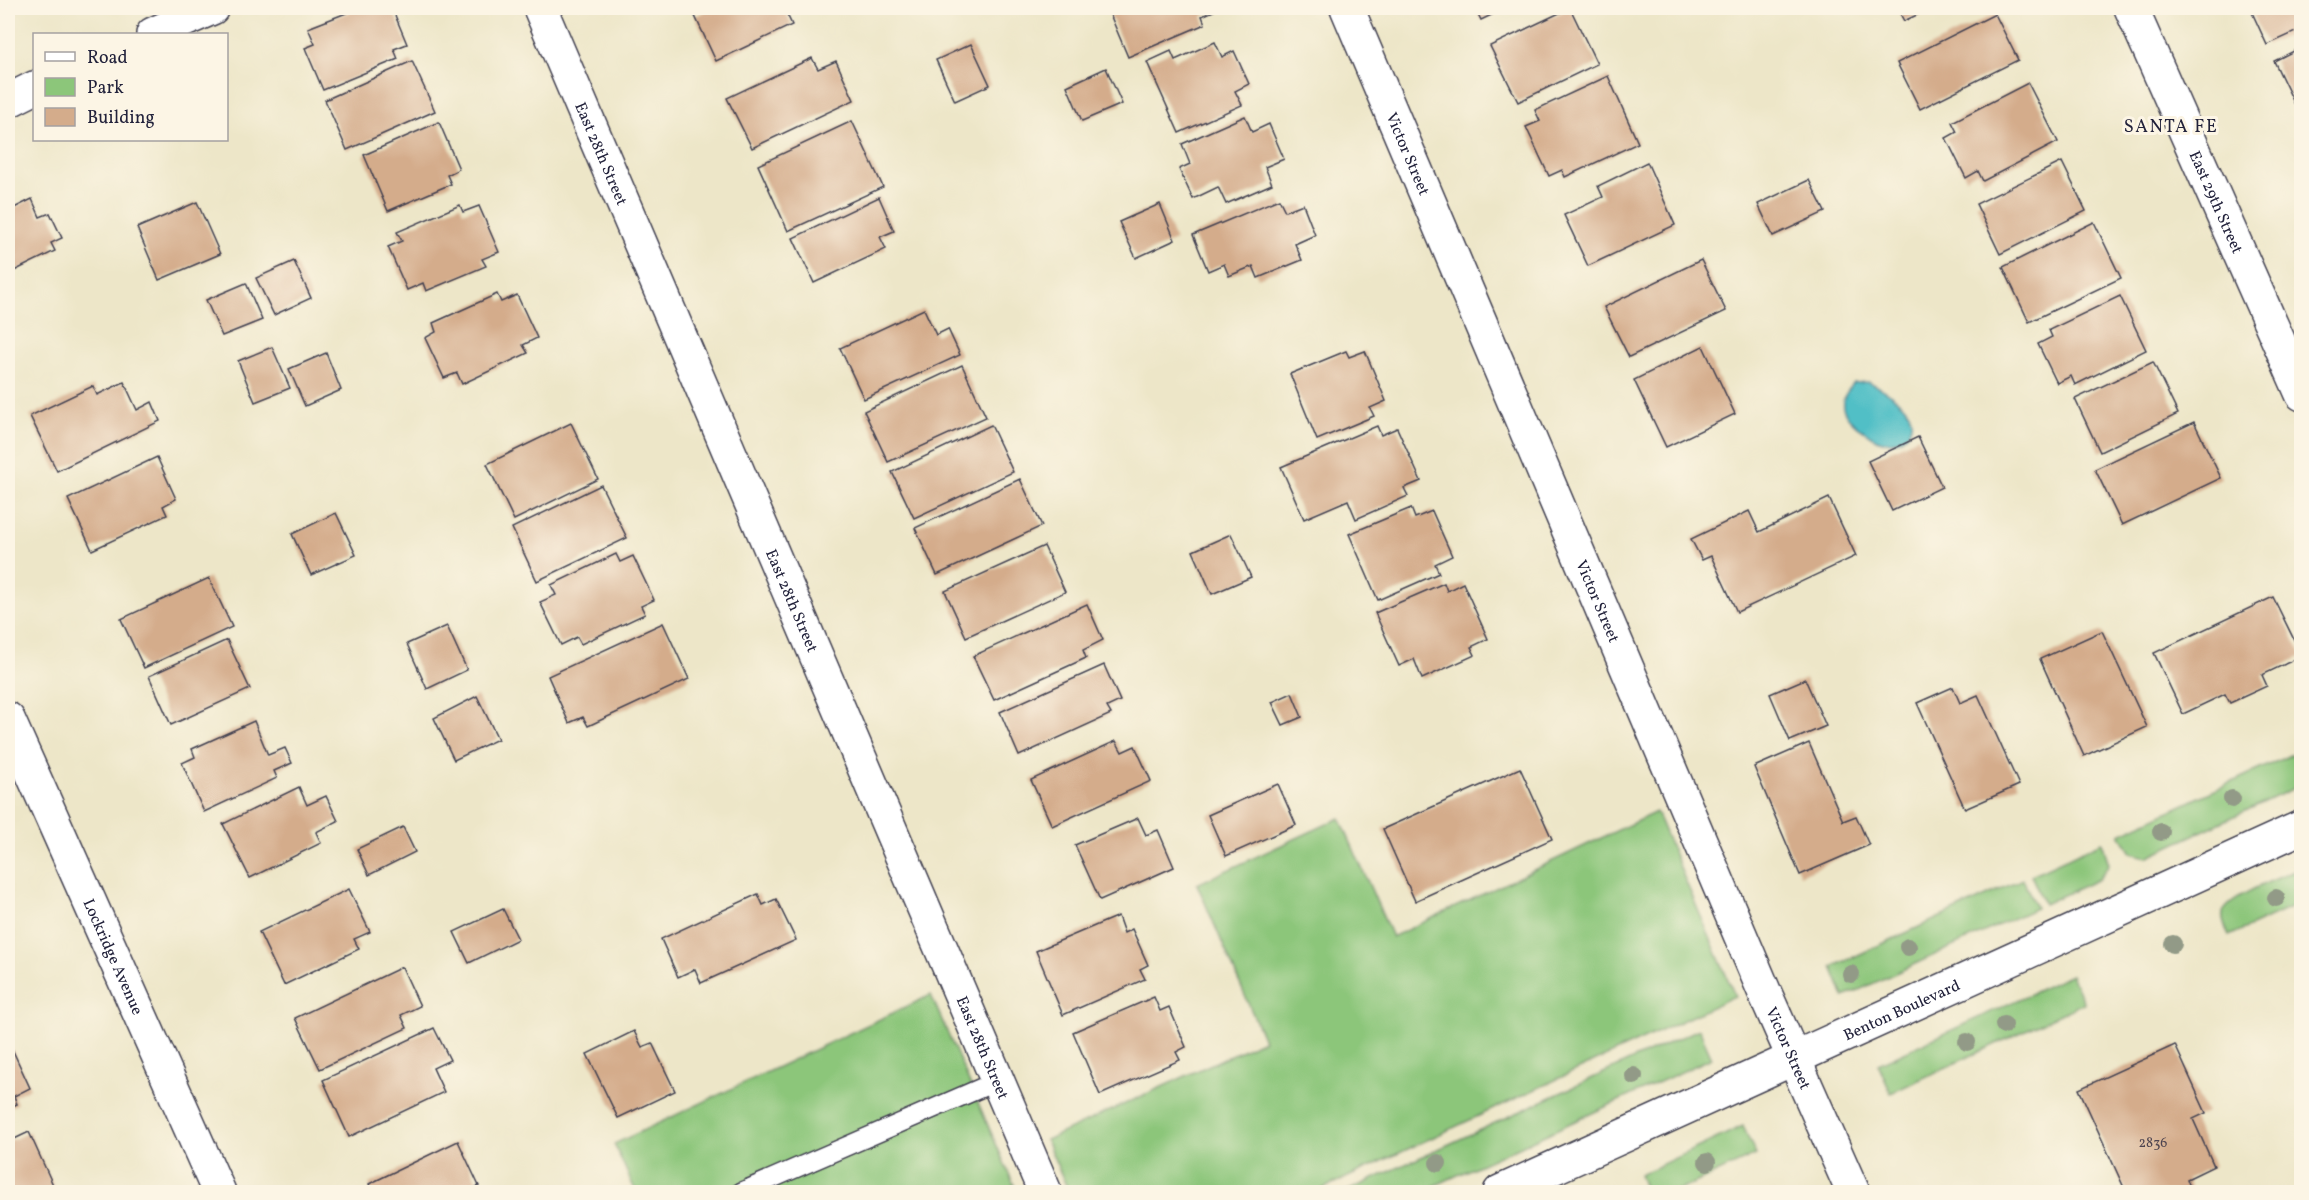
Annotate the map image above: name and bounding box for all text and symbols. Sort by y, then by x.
legend [33,33,228,141]
text: Road [87,46,128,71]
text: Park [87,76,124,101]
street label: East 28th Street [568,99,632,210]
text: Building [87,106,155,131]
street label: Victor Street [1380,109,1434,199]
district label: SANTA FE [2124,115,2218,140]
street label: East 29th Street [2183,148,2248,258]
street label: East 28th Street [759,546,823,657]
street label: Victor Street [1569,557,1624,647]
street label: Lockridge Avenue [77,896,148,1019]
street label: Benton Boulevard [1840,975,1964,1047]
street label: East 28th Street [950,993,1013,1104]
street label: Victor Street [1759,1004,1815,1094]
house number: 2836 [2139,1134,2167,1153]

